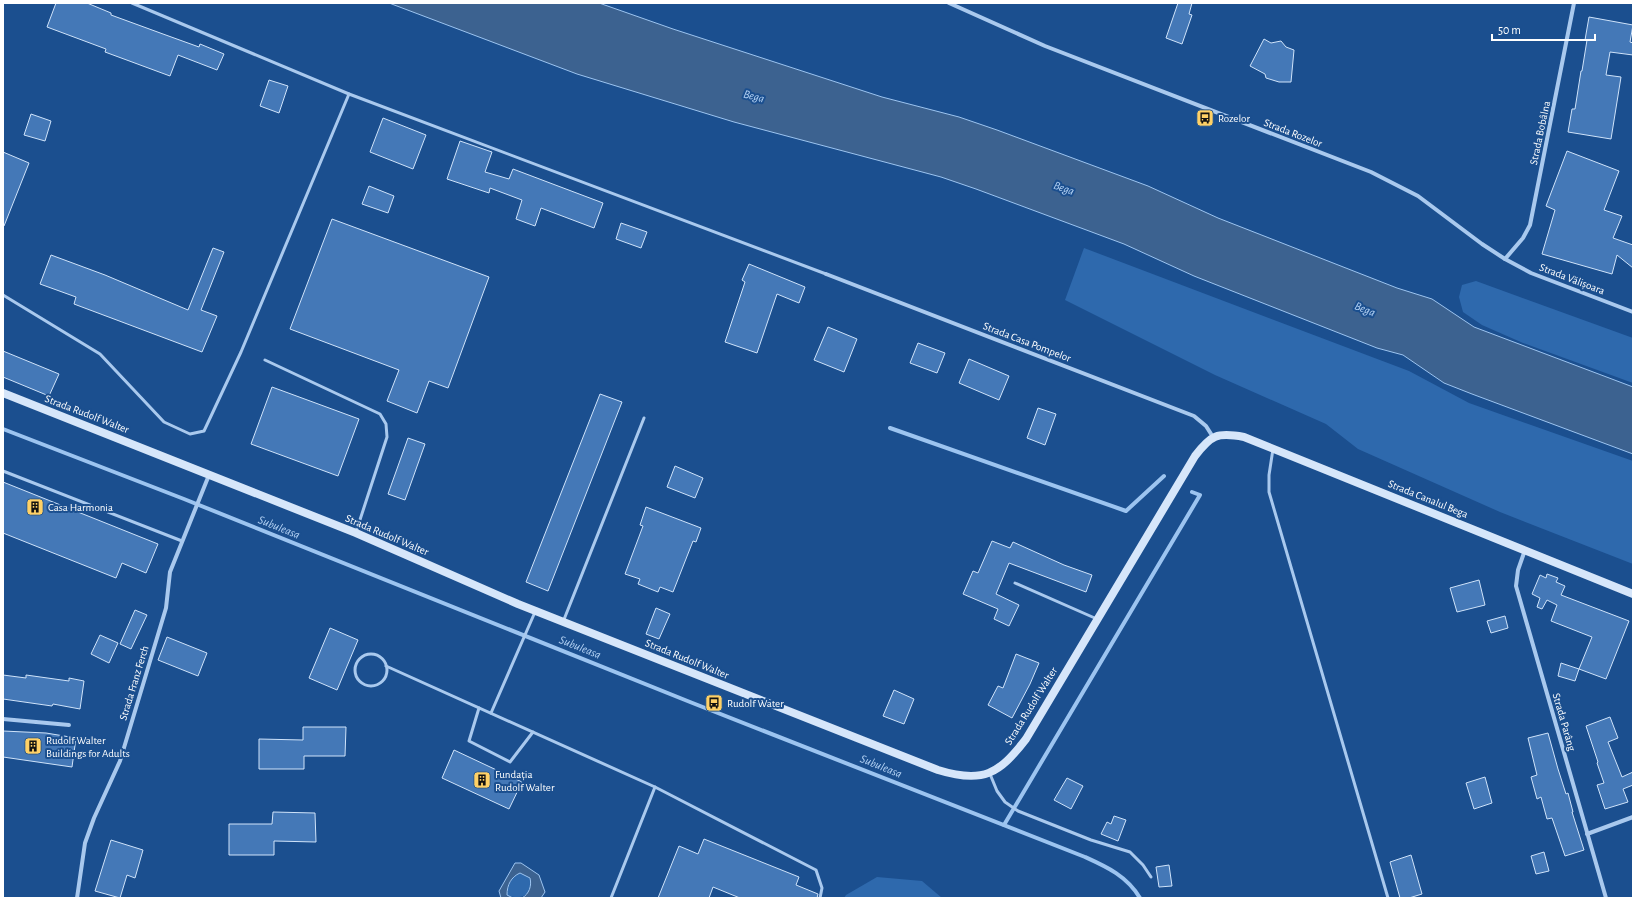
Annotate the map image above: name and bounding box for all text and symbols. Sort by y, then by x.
scale bar [1492,16,1595,42]
text: 50 m [1498,24,1521,36]
water label: Bega [742,87,766,105]
street label: Strada Bobâlna [1528,100,1552,166]
bus stop icon: Rozelor [1195,108,1215,128]
place label: Rozelor [1218,113,1250,124]
street label: Strada Rozelor [1262,117,1324,149]
water label: Bega [1052,179,1076,197]
street label: Strada Vălișoara [1538,262,1606,297]
water label: Bega [1353,299,1377,319]
street label: Strada Casa Pompelor [982,320,1073,364]
street label: Strada Rudolf Walter [43,393,131,435]
street label: Strada Canalul Bega [1386,478,1470,520]
building icon: Casa Harmonia [25,497,45,517]
place label: Casa Harmonia [48,502,113,513]
street label: Strada Rudolf Walter [344,512,431,558]
water label: Subuleasa [256,513,302,541]
water label: Subuleasa [557,633,603,661]
street label: Strada Rudolf Walter [644,637,731,681]
street label: Strada Franz Ferch [117,644,151,722]
street label: Strada Rudolf Walter [1003,665,1060,747]
street label: Strada Parâng [1550,692,1578,753]
bus stop icon: Rudolf Water [704,693,724,713]
place label: Rudolf Water [727,698,784,709]
place label: Rudolf Walter Buildings for Adults [46,735,130,759]
building icon: Rudolf Walter Buildings for Adults [23,736,43,756]
water label: Subuleasa [858,752,904,780]
place label: Fundația Rudolf Walter [495,769,555,793]
building icon: Fundația Rudolf Walter [472,770,492,790]

